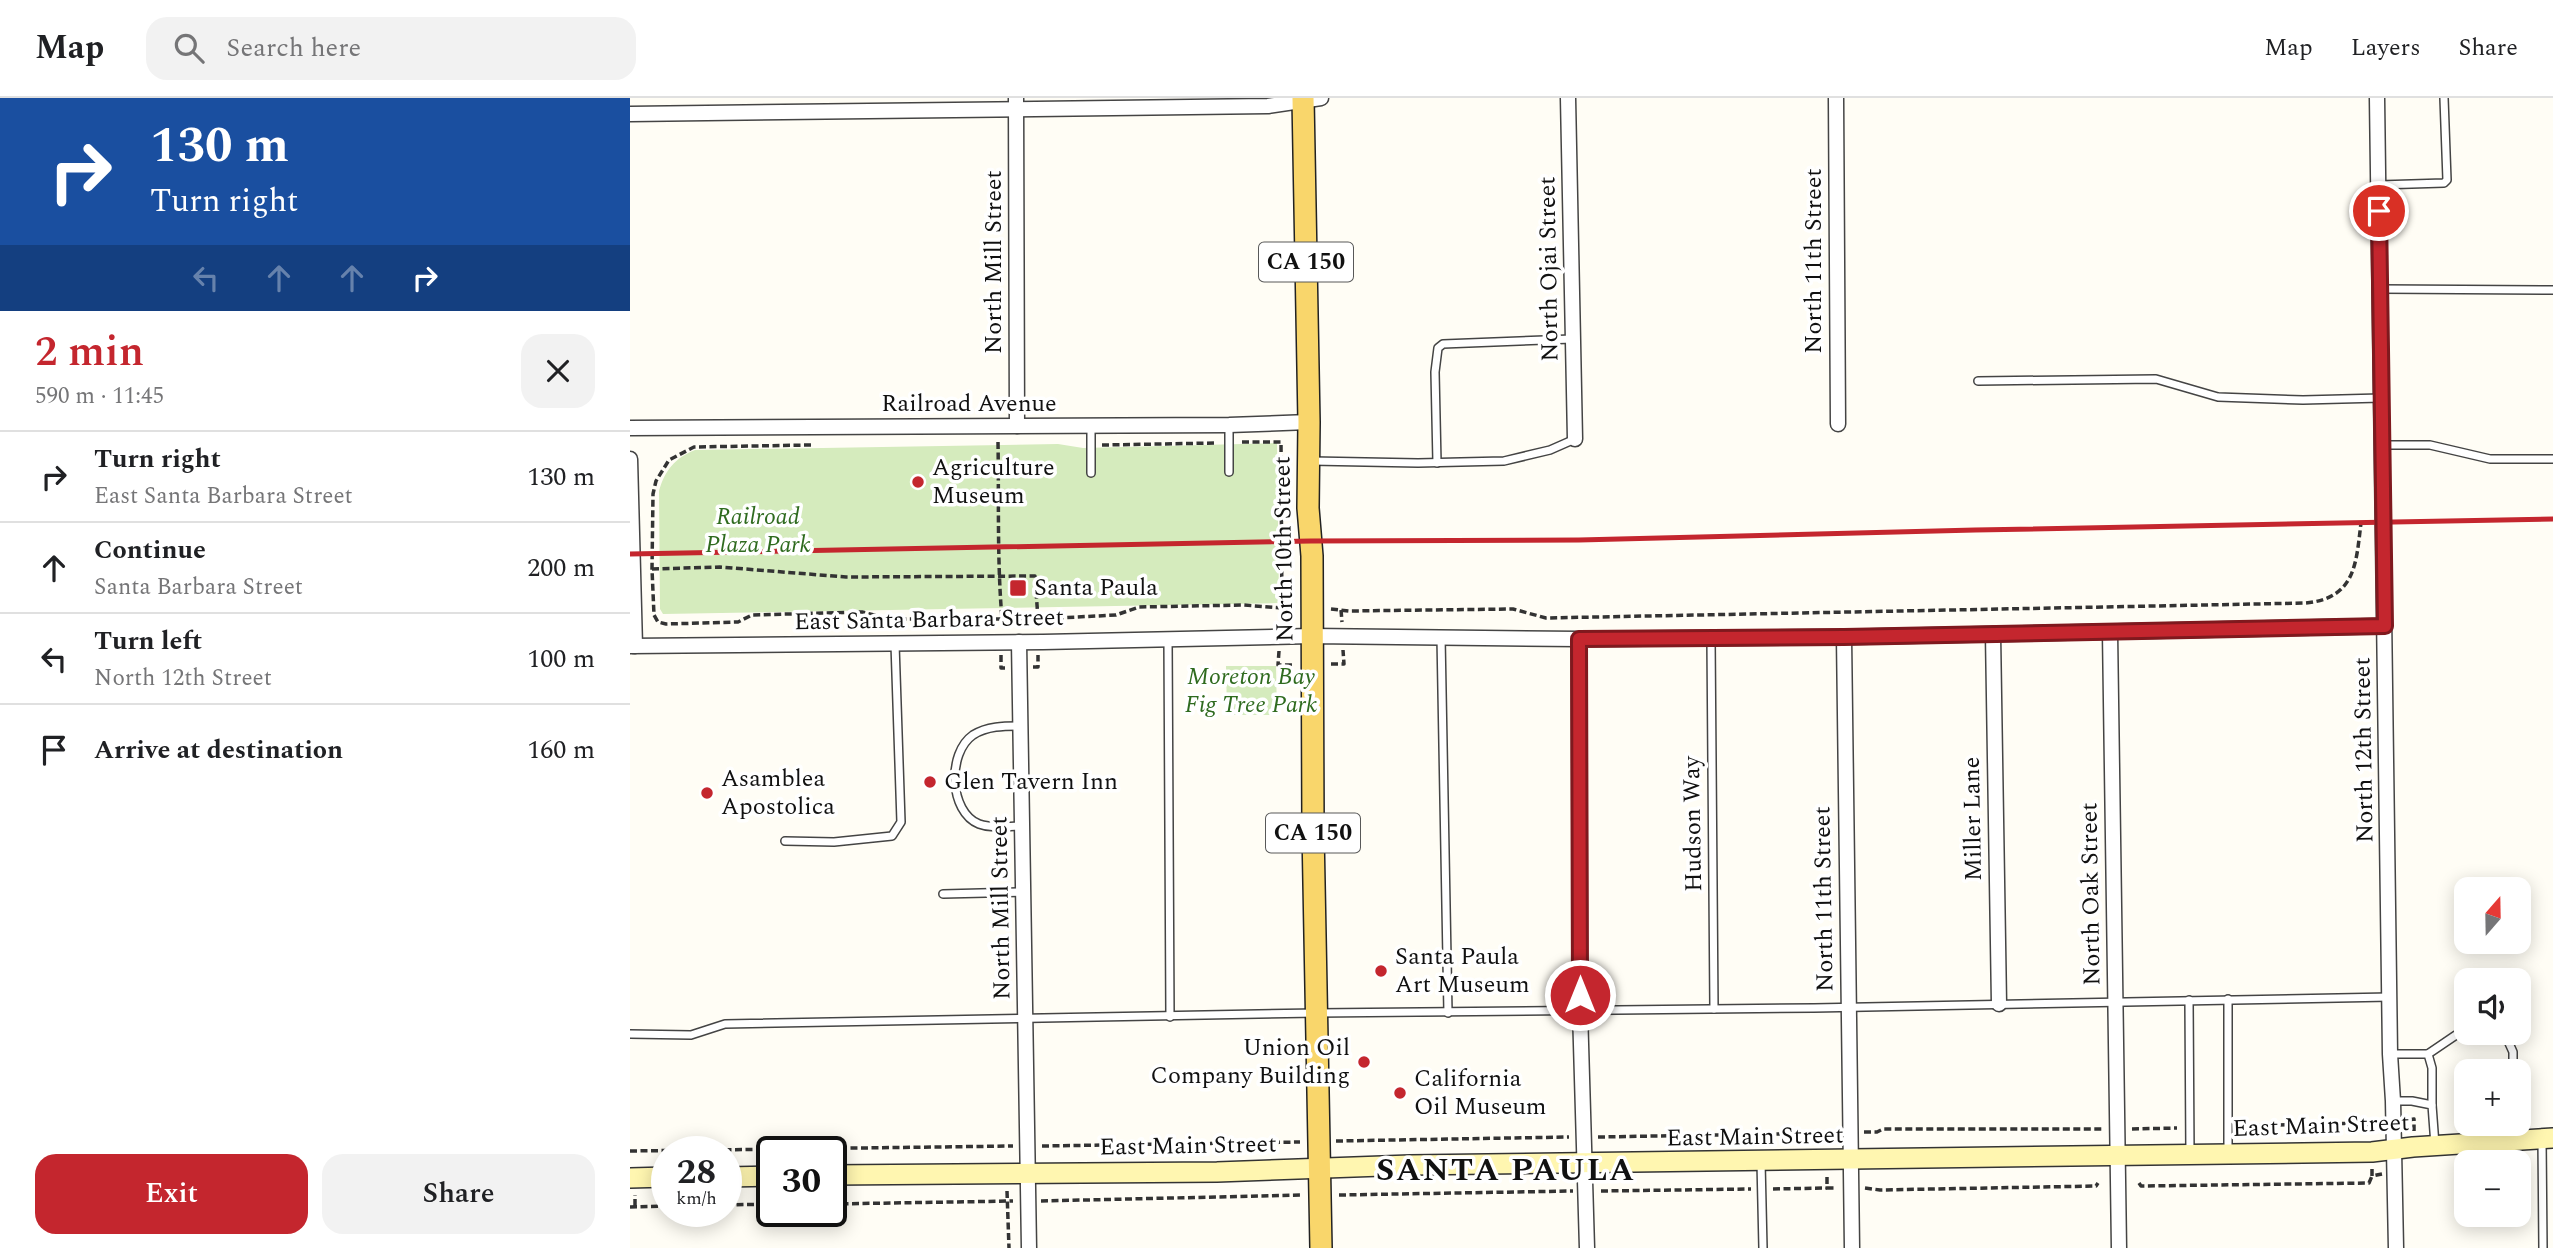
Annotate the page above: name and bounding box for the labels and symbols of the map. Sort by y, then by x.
street label: North 11th Street [1796,168,1832,354]
street label: North Mill Street [976,170,1012,354]
street label: North Ojai Street [1529,176,1569,362]
pin [2349,181,2409,241]
road number: CA 150 [1259,242,1353,281]
street label: Railroad Avenue [881,386,1057,422]
place label: Agriculture Museum [932,450,1055,514]
street label: North 10th Street [1264,456,1304,642]
marker: Agriculture Museum [910,474,926,490]
park label: Railroad Plaza Park [705,499,811,563]
place label: Santa Paula [1034,570,1158,606]
marker: Santa Paula [1008,578,1028,598]
street label: East Santa Barbara Street [794,600,1064,640]
street label: North 12th Street [2344,657,2384,843]
park label: Moreton Bay Fig Tree Park [1185,659,1317,723]
street label: Hudson Way [1674,754,1712,892]
street label: Miller Lane [1954,757,1992,881]
place label: Asamblea Apostolica [721,761,835,825]
place label: Glen Tavern Inn [944,764,1118,800]
marker: Glen Tavern Inn [922,774,938,790]
marker: Asamblea Apostolica [699,785,715,801]
street label: North Oak Street [2071,802,2111,986]
street label: North 11th Street [1804,806,1844,992]
road number: CA 150 [1266,814,1360,852]
street label: North Mill Street [981,816,1021,1000]
north arrow [2454,877,2530,954]
place label: Santa Paula Art Museum [1395,939,1530,1003]
position arrow [1543,958,1617,1032]
marker: Santa Paula Art Museum [1373,963,1389,979]
place label: Union Oil Company Building [1151,1030,1350,1094]
marker: Union Oil Company Building [1356,1054,1372,1070]
place label: California Oil Museum [1414,1061,1547,1125]
marker: California Oil Museum [1392,1085,1408,1101]
street label: East Main Street [2232,1105,2410,1147]
street label: East Main Street [1666,1117,1844,1157]
street label: East Main Street [1099,1126,1277,1166]
speed limit sign: 30 [756,1136,847,1227]
district label: SANTA PAULA [1376,1146,1636,1195]

